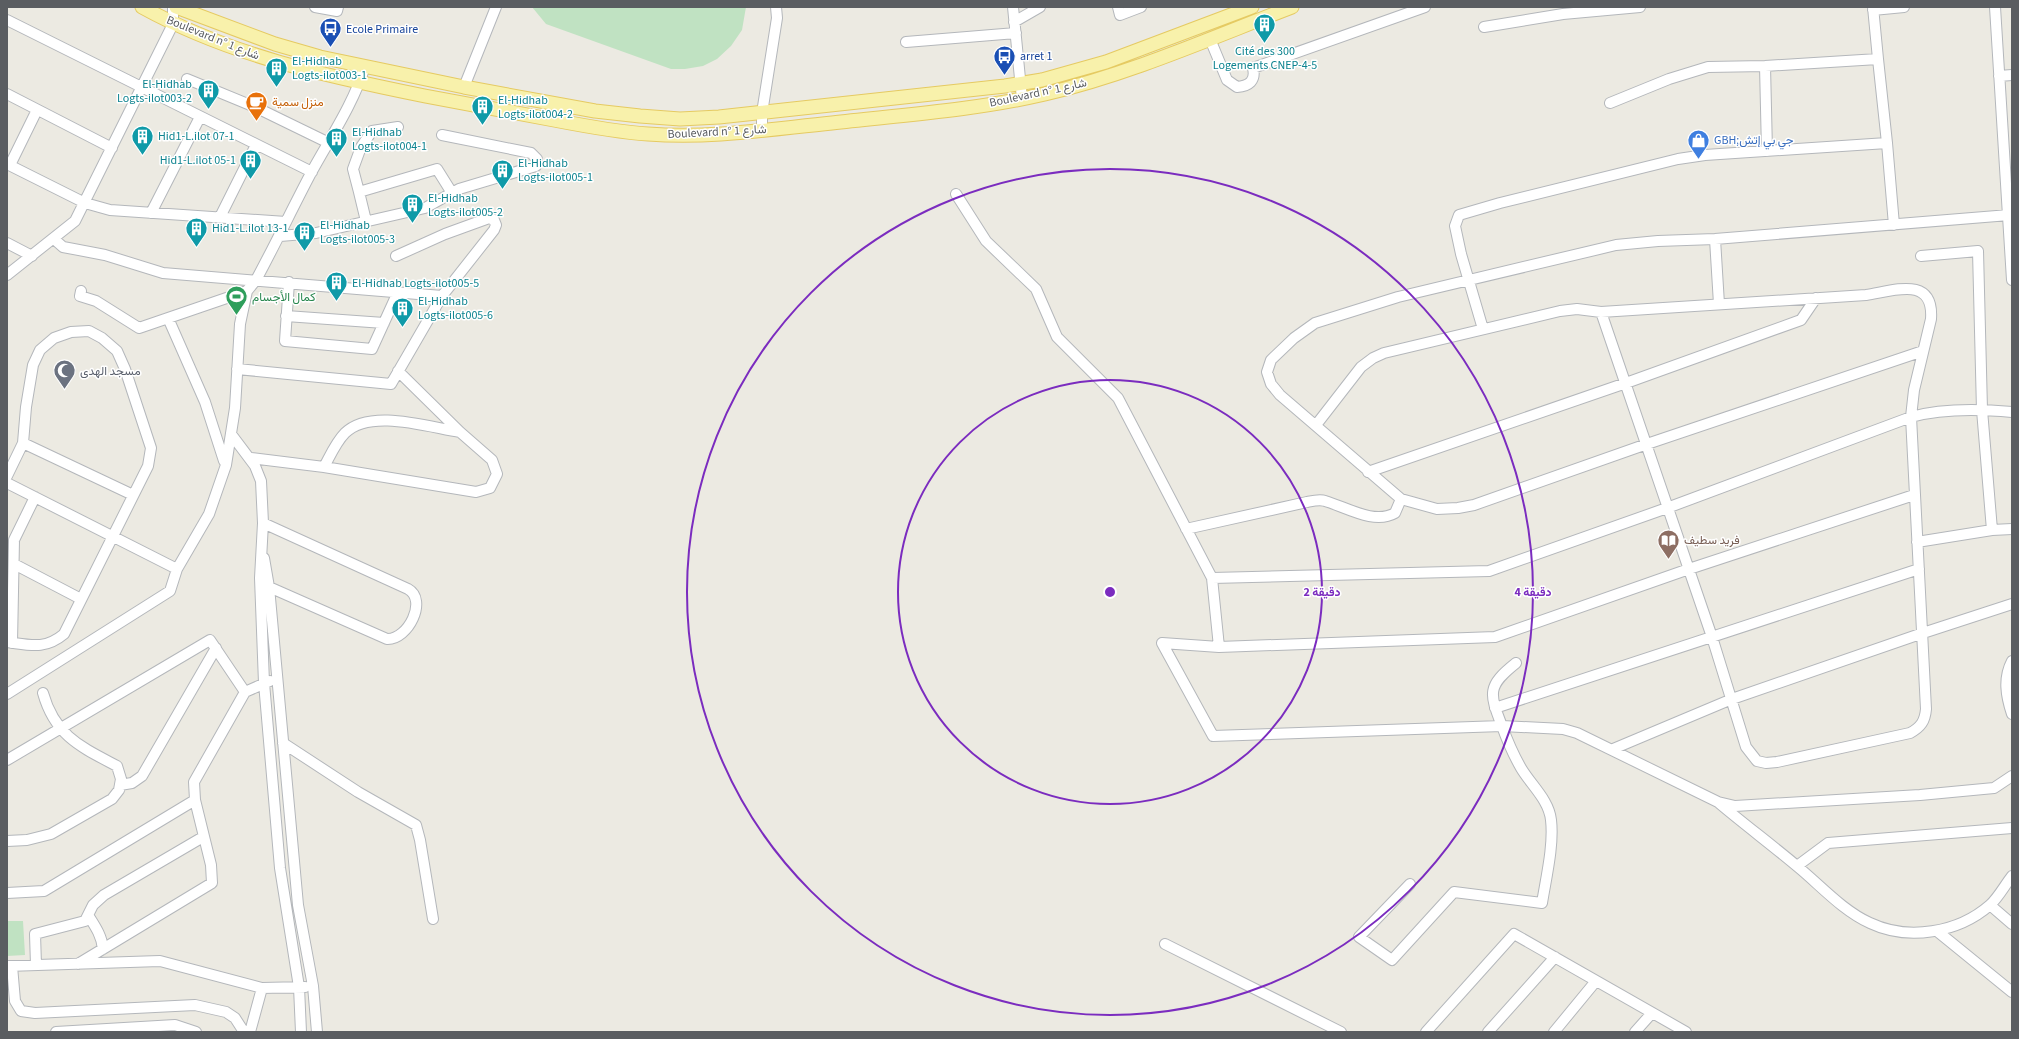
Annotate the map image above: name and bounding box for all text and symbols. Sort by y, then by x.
building icon: Cité des 300 Logements CNEP-4-5 [1252,11,1278,44]
street label: Boulevard n° شارع 1 [164,12,262,64]
bus stop icon: Ecole Primaire [318,16,344,49]
place label: Ecole Primaire [346,21,418,38]
bus stop icon: arret 1 [991,43,1017,76]
place label: Cité des 300 Logements CNEP-4-5 [1213,43,1317,74]
place label: arret 1 [1020,48,1053,65]
place label: El-Hidhab Logts-ilot003-1 [292,53,367,84]
building icon: El-Hidhab Logts-ilot003-1 [264,55,290,88]
street label: Boulevard n° شارع 1 [988,74,1088,112]
place label: El-Hidhab Logts-ilot003-2 [117,76,192,107]
building icon: El-Hidhab Logts-ilot003-2 [195,78,221,111]
cafe icon: منزل سمية [244,89,270,122]
place label: El-Hidhab Logts-ilot004-2 [498,92,573,123]
place label: منزل سمية [272,94,324,111]
building icon: El-Hidhab Logts-ilot004-2 [469,94,495,127]
street label: Boulevard n° شارع 1 [667,121,767,143]
building icon: Hid1-L.ilot 07-1 [129,123,155,156]
place label: El-Hidhab Logts-ilot004-1 [352,124,427,155]
building icon: El-Hidhab Logts-ilot004-1 [324,126,350,159]
shop icon: GBH;جي بي إتش [1686,127,1712,160]
place label: Hid1-L.ilot 07-1 [158,128,234,145]
place label: GBH;جي بي إتش [1714,132,1794,150]
building icon: Hid1-L.ilot 05-1 [238,147,264,180]
place label: Hid1-L.ilot 05-1 [160,152,236,169]
place label: El-Hidhab Logts-ilot005-1 [518,155,593,186]
building icon: El-Hidhab Logts-ilot005-1 [490,157,516,190]
place label: El-Hidhab Logts-ilot005-2 [428,190,503,221]
building icon: El-Hidhab Logts-ilot005-2 [399,192,425,225]
building icon: Hid1-L.ilot 13-1 [183,215,209,248]
place label: El-Hidhab Logts-ilot005-3 [320,217,395,248]
building icon: El-Hidhab Logts-ilot005-3 [292,219,318,252]
place label: Hid1-L.ilot 13-1 [212,220,288,237]
building icon: El-Hidhab Logts-ilot005-5 [324,270,350,303]
place label: El-Hidhab Logts-ilot005-5 [352,275,479,292]
sports icon: كمال الأجسام [223,284,249,317]
place label: كمال الأجسام [252,289,315,306]
place label: El-Hidhab Logts-ilot005-6 [418,293,493,324]
building icon: El-Hidhab Logts-ilot005-6 [390,295,416,328]
mosque icon: مسجد الهدى [52,358,78,391]
place label: مسجد الهدى [80,363,141,380]
library icon: فريد سطيف [1655,527,1681,560]
place label: فريد سطيف [1684,532,1740,549]
text: 2 دقيقة [1303,584,1341,601]
text: 4 دقيقة [1514,584,1552,601]
centre of rings [1103,585,1117,599]

